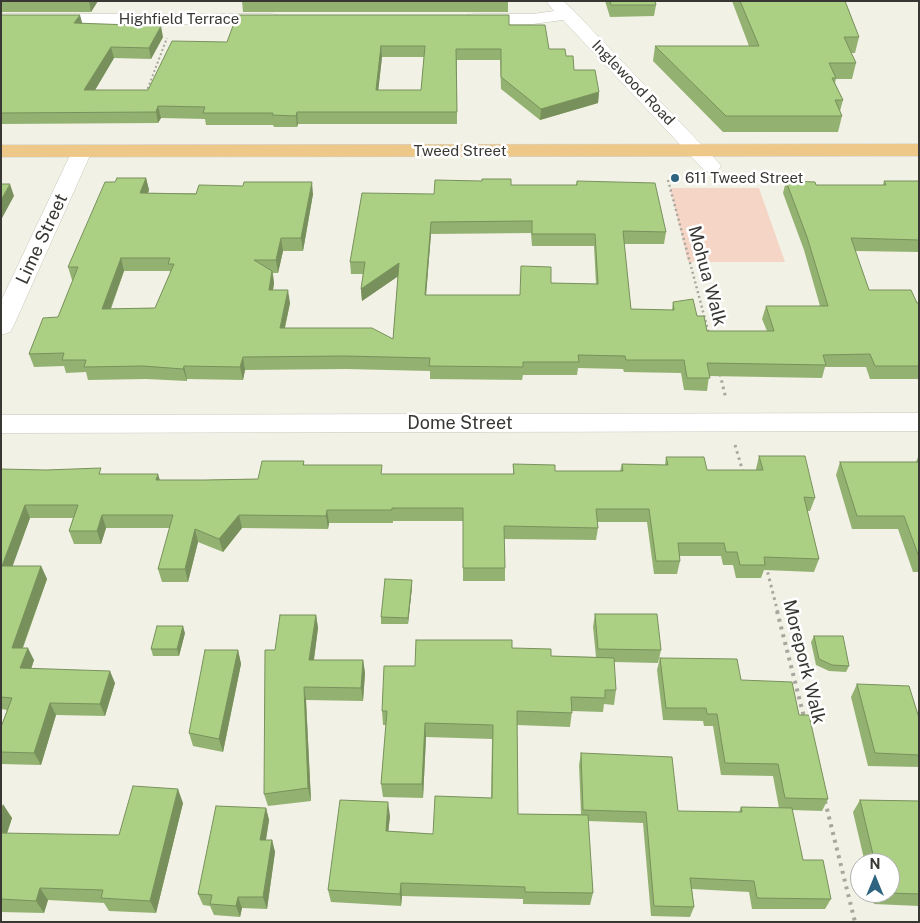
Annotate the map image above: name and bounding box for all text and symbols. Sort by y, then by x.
street label: Highfield Terrace [119,10,239,28]
street label: Inglewood Road [588,37,678,129]
street label: Tweed Street [413,142,507,160]
place label: 611 Tweed Street [685,169,803,187]
marker: 611 Tweed Street [669,172,681,184]
street label: Lime Street [12,190,72,288]
street label: Mohua Walk [683,223,731,329]
street label: Dome Street [407,412,513,434]
street label: Morepork Walk [778,598,830,726]
north arrow [850,853,900,903]
text: N [870,856,880,872]

